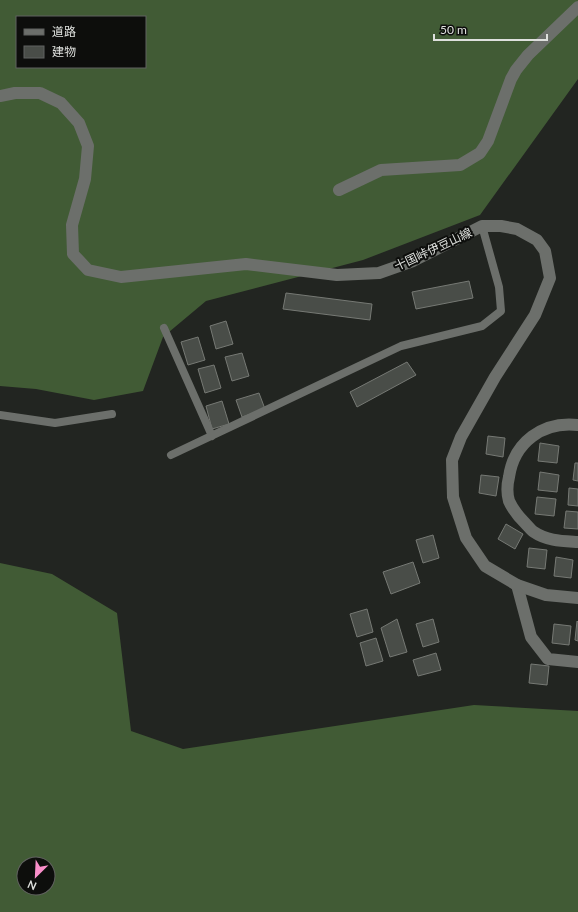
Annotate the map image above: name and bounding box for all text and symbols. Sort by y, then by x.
legend [16,16,146,68]
scale bar [434,16,547,42]
text: 50 m [440,22,467,37]
text: 道路 [52,24,76,39]
text: 建物 [52,44,76,59]
street label: 十国峠伊豆山線 [392,224,474,274]
north arrow [16,856,56,896]
text: N [25,878,38,893]

